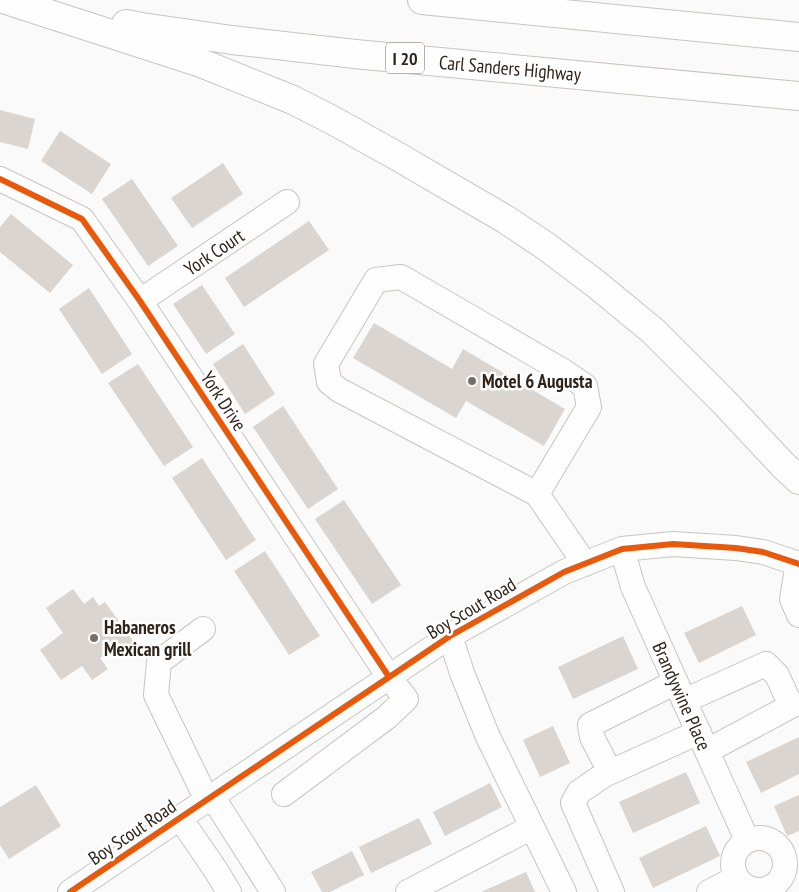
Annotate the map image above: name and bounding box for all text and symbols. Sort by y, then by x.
road number: I 20 [386,42,424,74]
street label: Carl Sanders Highway [438,50,583,86]
street label: York Court [179,223,249,281]
street label: York Drive [196,367,252,435]
place label: Motel 6 Augusta [482,369,593,393]
marker: Motel 6 Augusta [466,375,478,387]
street label: Boy Scout Road [422,572,520,644]
place label: Habaneros Mexican grill [104,615,192,661]
marker: Habaneros Mexican grill [88,632,100,644]
street label: Brandywine Place [647,638,717,754]
street label: Boy Scout Road [84,794,180,870]

